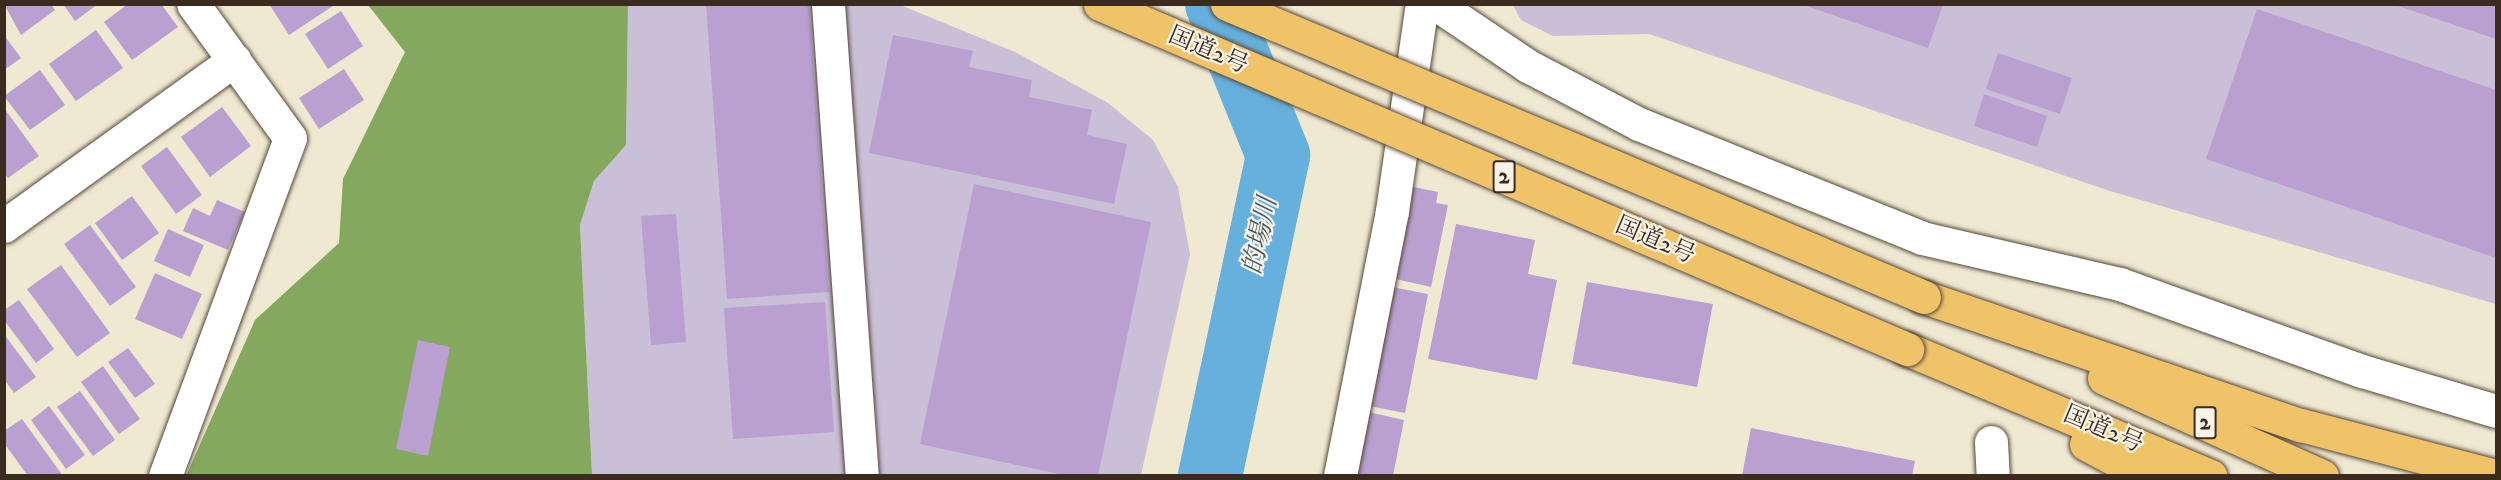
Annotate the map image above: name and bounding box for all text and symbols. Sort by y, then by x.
street label: 国道2号 [1164,21,1252,81]
road number: 2 [1492,158,1516,196]
water label: 的場川 [1238,195,1284,277]
street label: 国道2号 [1611,211,1699,271]
street label: 国道2号 [2059,400,2147,460]
road number: 2 [2193,404,2217,442]

